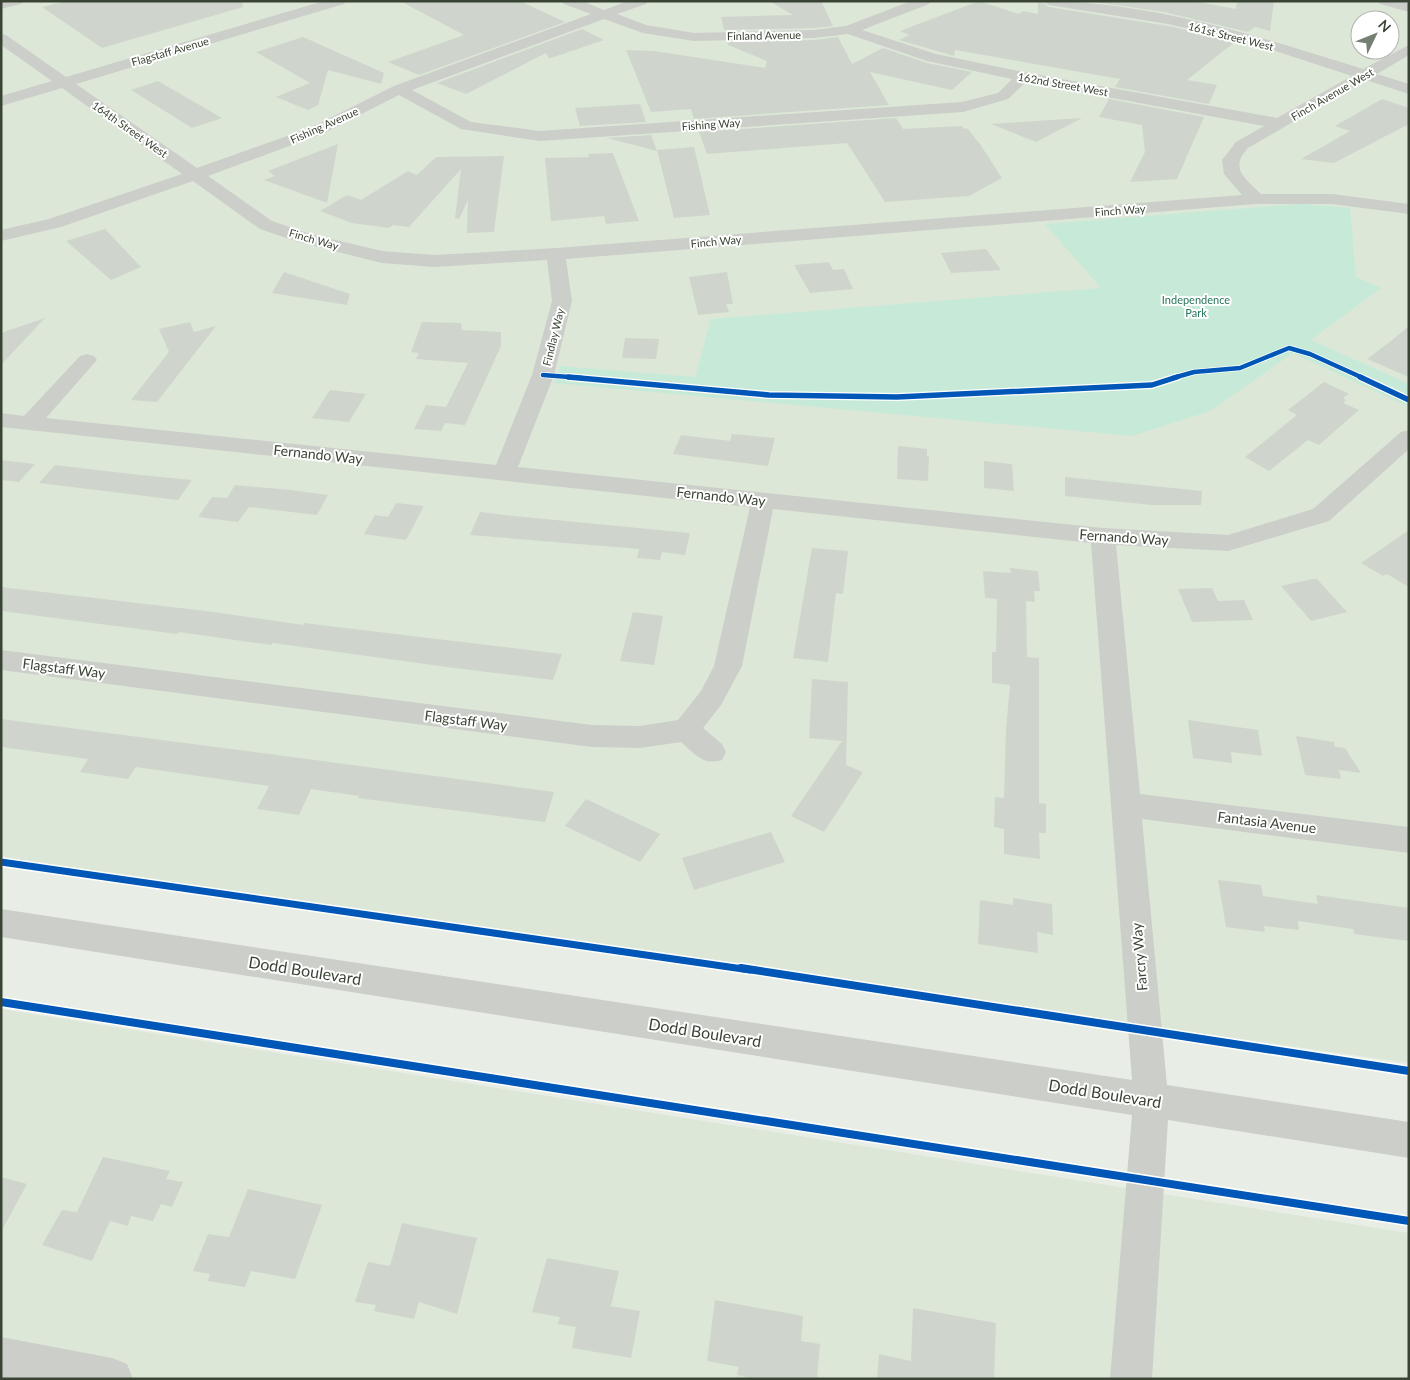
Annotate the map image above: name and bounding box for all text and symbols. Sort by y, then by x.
north arrow [1350,10,1400,60]
text: N [1375,16,1395,36]
street label: 161st Street West [1187,19,1275,53]
street label: Finland Avenue [727,28,801,42]
street label: Flagstaff Avenue [130,34,210,68]
street label: Finch Avenue West [1288,65,1376,123]
street label: 162nd Street West [1017,70,1109,98]
street label: 164th Street West [90,98,170,160]
street label: Fishing Avenue [288,104,360,146]
street label: Fishing Way [681,115,741,133]
street label: Finch Way [1094,202,1146,218]
street label: Finch Way [288,226,341,252]
street label: Finch Way [690,232,742,250]
park label: Independence Park [1162,293,1230,319]
street label: Findlay Way [540,307,567,367]
street label: Fernando Way [273,441,364,467]
street label: Fernando Way [676,483,767,509]
street label: Fernando Way [1079,525,1170,549]
street label: Flagstaff Way [22,654,107,682]
street label: Flagstaff Way [424,706,509,734]
street label: Fantasia Avenue [1217,808,1317,836]
street label: Farcry Way [1127,921,1150,992]
street label: Dodd Boulevard [247,952,363,988]
street label: Dodd Boulevard [647,1014,763,1050]
street label: Dodd Boulevard [1047,1075,1163,1111]

